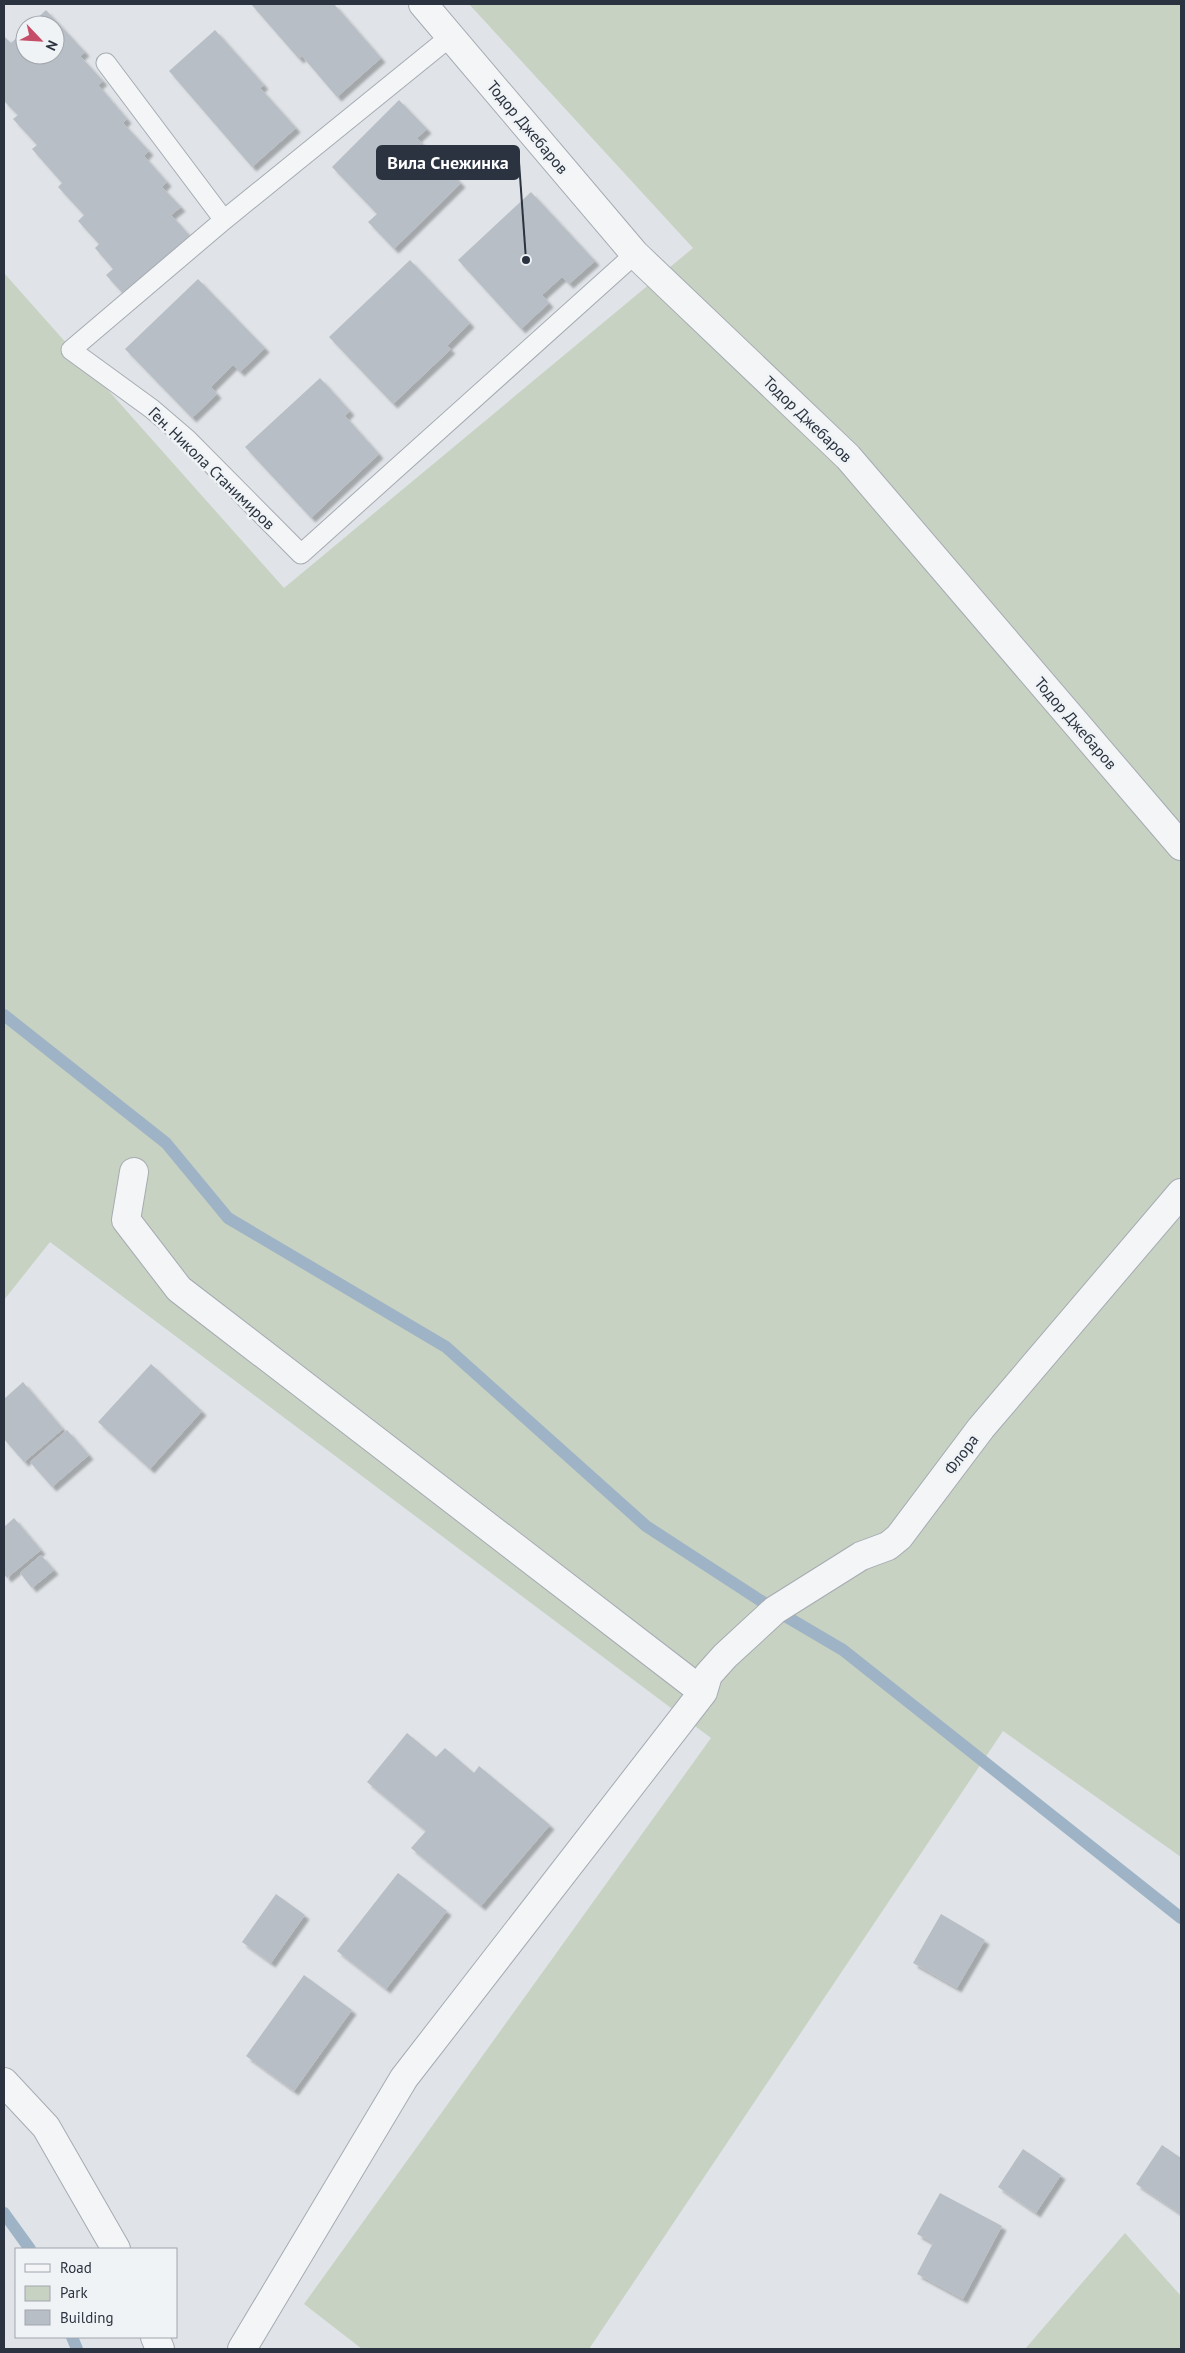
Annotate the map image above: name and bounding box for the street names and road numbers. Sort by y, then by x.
street label: Тодор Джебаров [483,76,573,178]
street label: Тодор Джебаров [759,372,857,467]
street label: Ген. Никола Станимиров [145,402,279,534]
street label: Тодор Джебаров [1030,673,1122,773]
street label: Флора [939,1430,983,1478]

